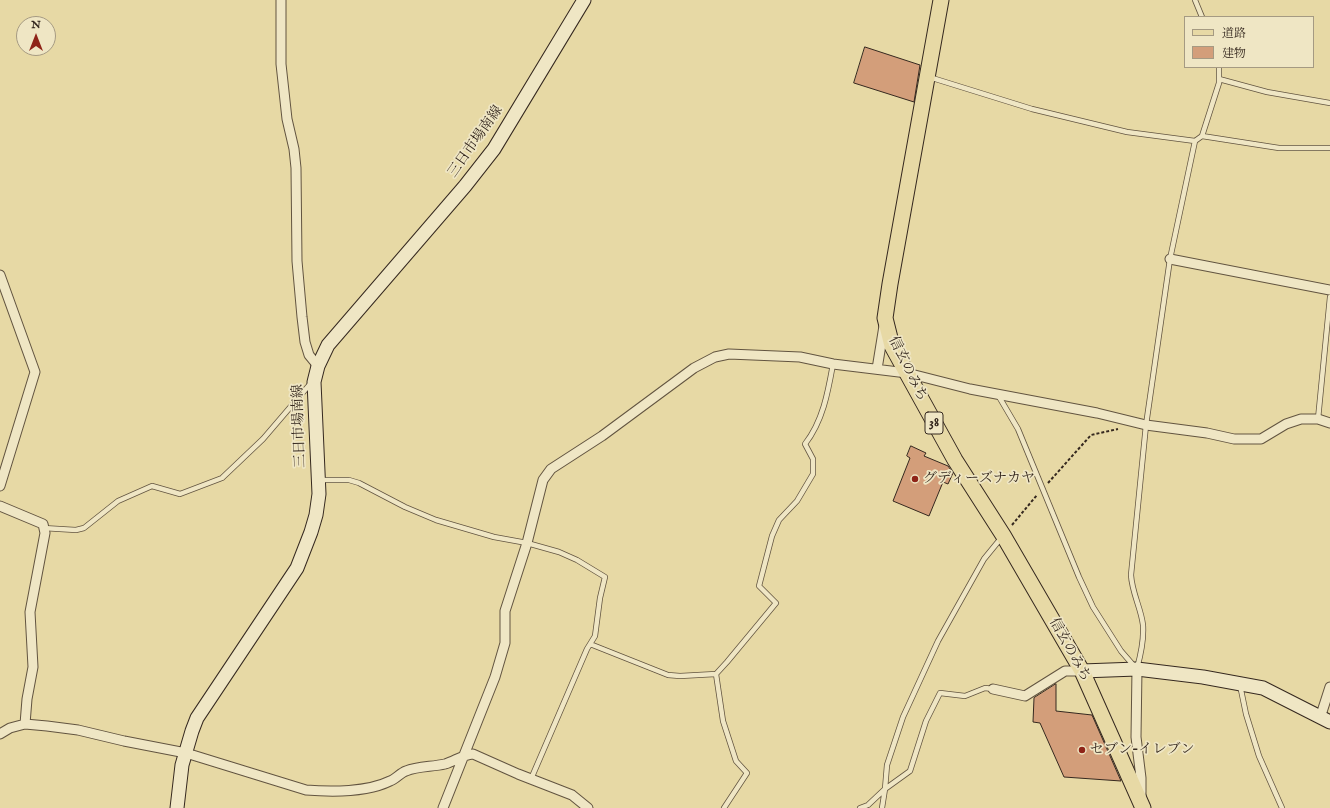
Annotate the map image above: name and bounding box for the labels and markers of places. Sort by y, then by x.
place label: グディーズナカヤ [923,471,1035,487]
marker: グディーズナカヤ [910,474,920,484]
place label: セブン-イレブン [1090,742,1195,758]
marker: セブン-イレブン [1077,745,1087,755]

